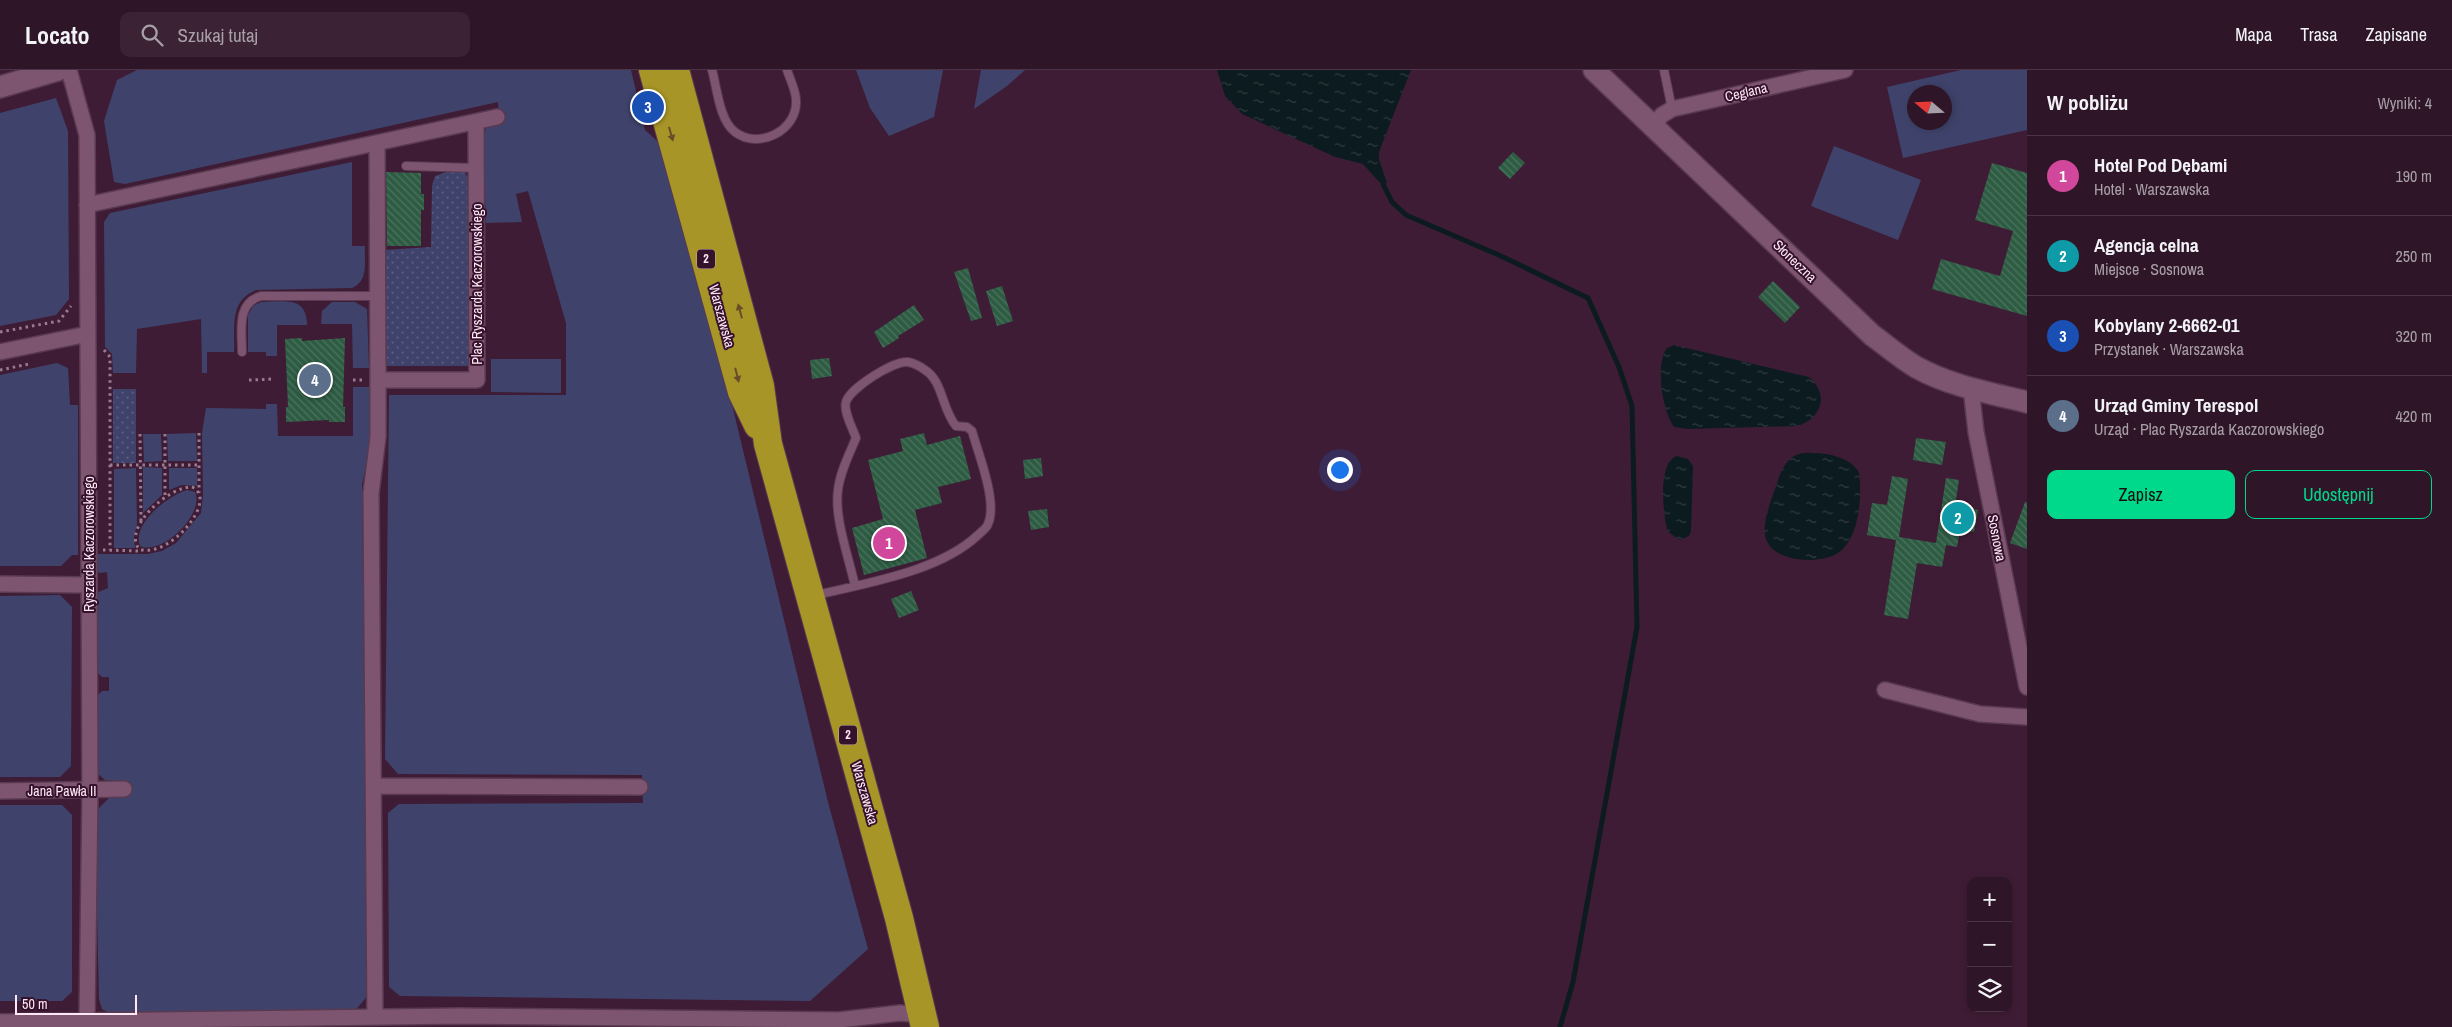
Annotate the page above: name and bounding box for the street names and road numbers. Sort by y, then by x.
street label: Ceglana [1723,78,1769,106]
street label: Plac Ryszarda Kaczorowskiego [468,203,486,365]
street label: Słoneczna [1769,236,1821,287]
road number: 2 [697,250,715,268]
street label: Warszawska [705,282,739,350]
street label: Ryszarda Kaczorowskiego [80,476,98,612]
street label: Sosnowa [1984,513,2010,563]
road number: 2 [839,726,857,744]
street label: Warszawska [847,759,883,827]
street label: Jana Pawła II [28,782,96,800]

